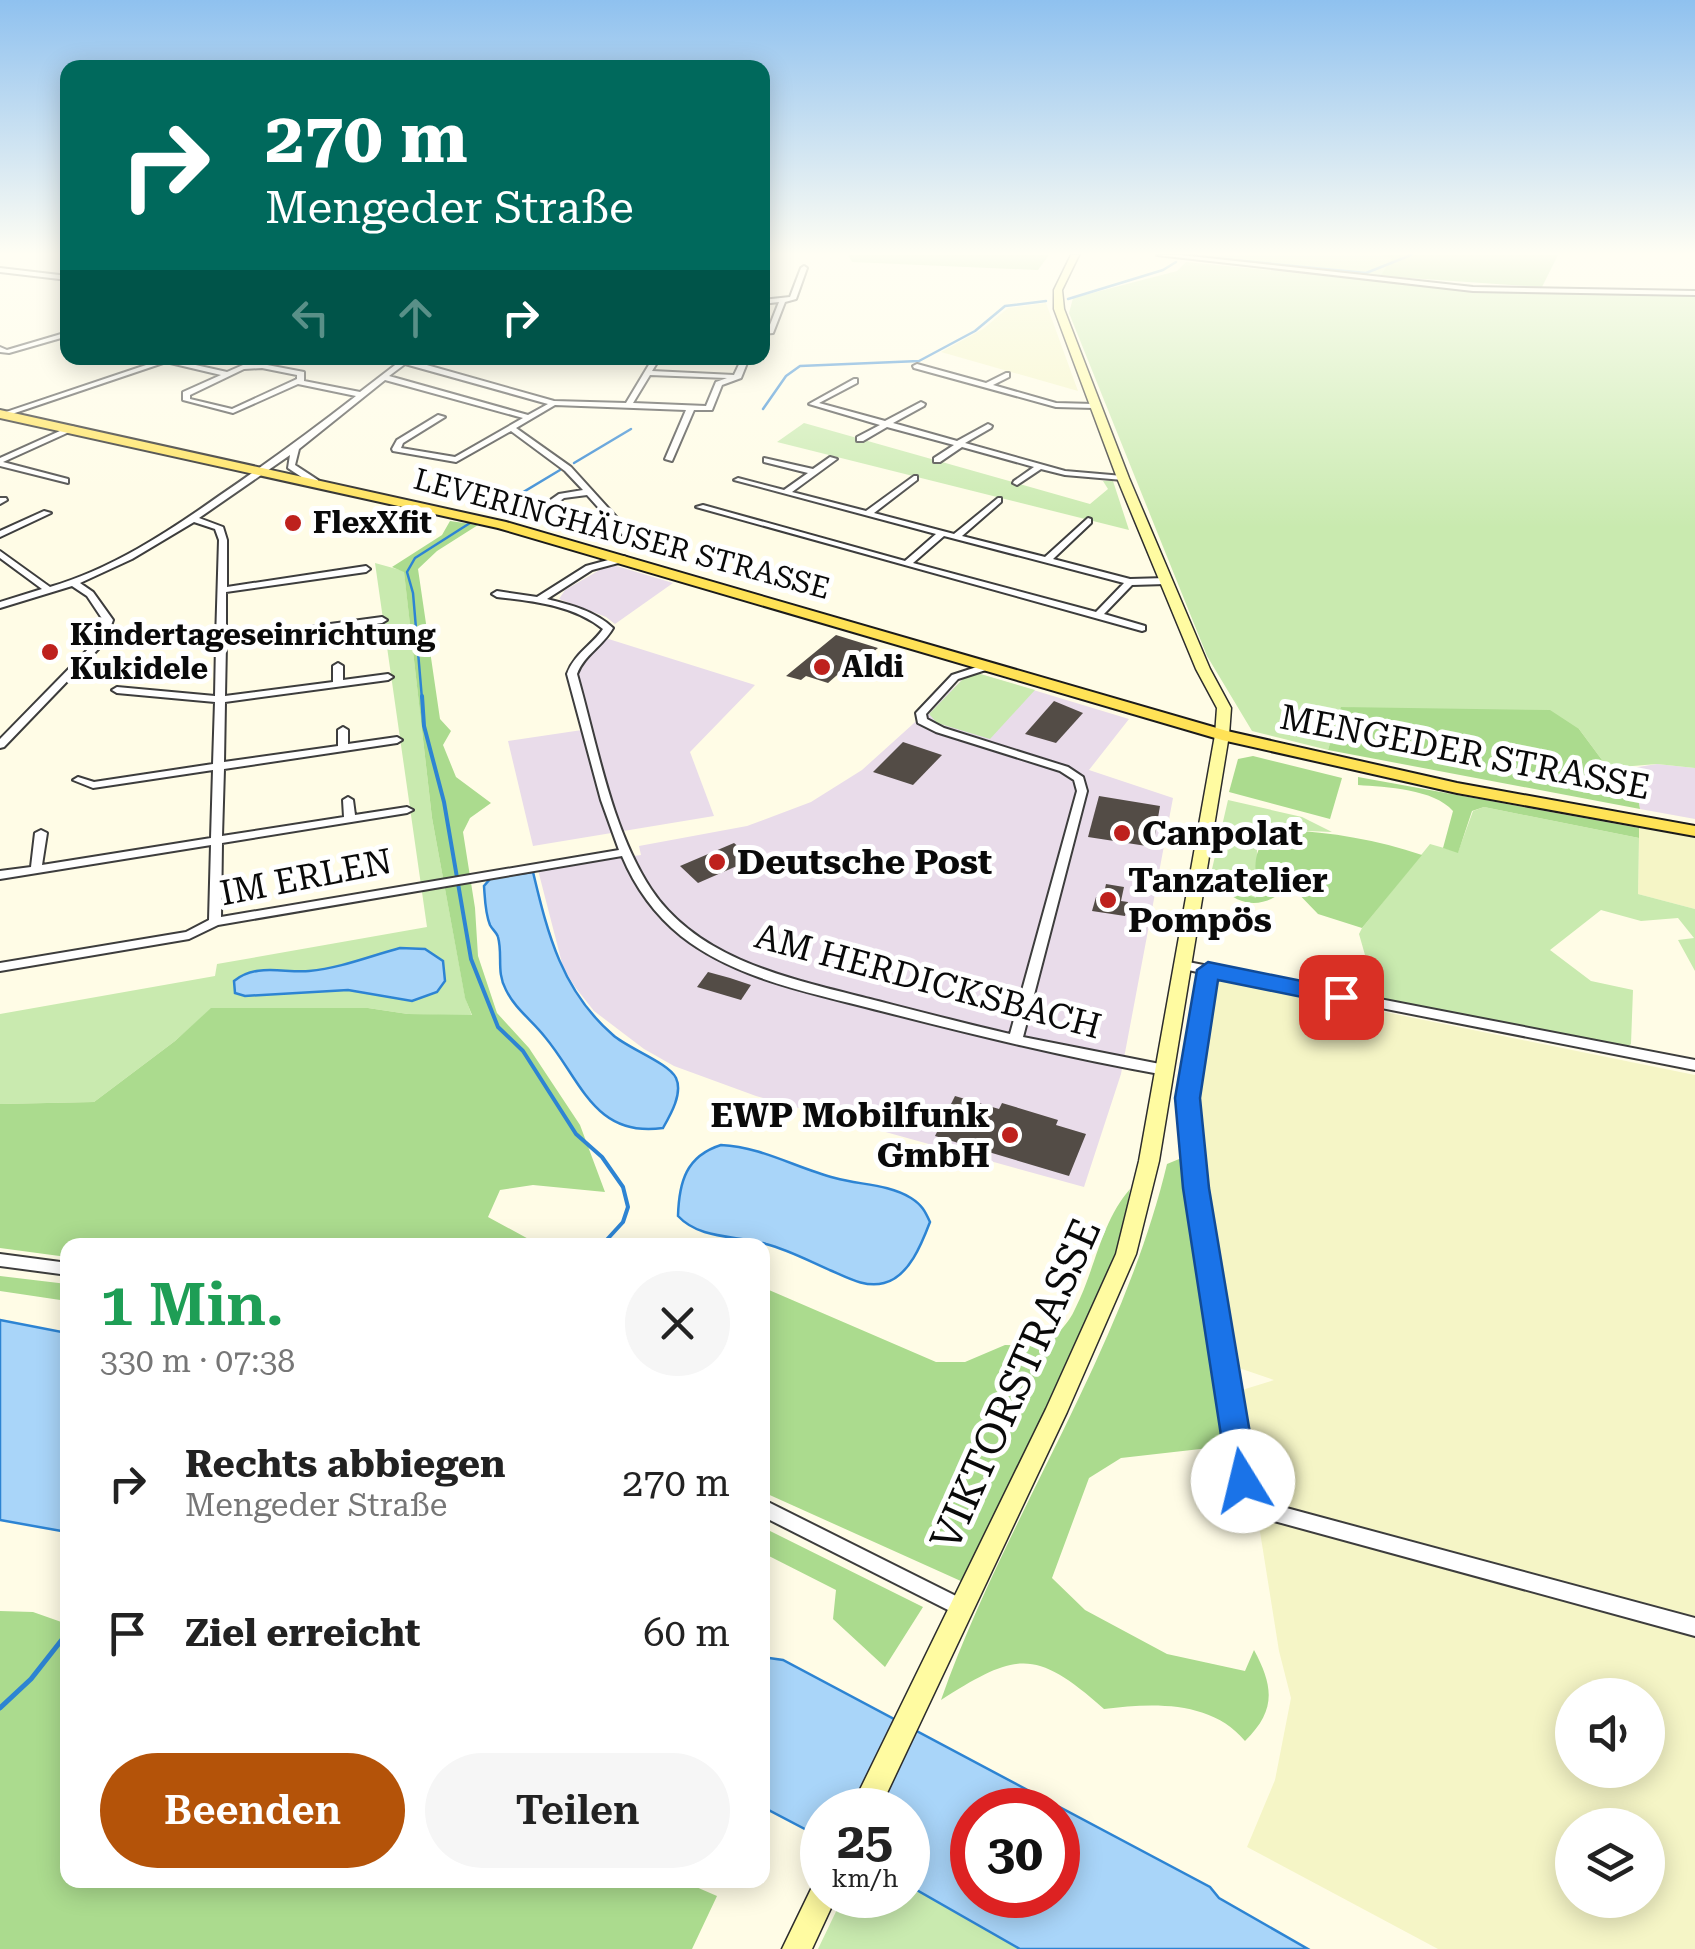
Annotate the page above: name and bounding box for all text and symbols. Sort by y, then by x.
text: 270 m [265,97,468,179]
icon: right [100,100,230,230]
text: Mengeder Straße [265,181,634,234]
icon: left [283,290,338,345]
icon: ahead [388,290,443,345]
icon: right [493,290,548,345]
street label: LEVERINGHÄUSER STRASSE [410,461,834,606]
place label: FlexXfit [313,505,432,540]
marker: FlexXfit [282,512,304,534]
place label: Kindertageseinrichtung Kukidele [70,617,436,686]
marker: Kindertageseinrichtung Kukidele [39,641,61,663]
place label: Aldi [842,649,904,684]
marker: Aldi [811,656,833,678]
street label: MENGEDER STRASSE [1276,696,1653,808]
place label: Canpolat [1142,813,1303,854]
marker: Canpolat [1111,822,1133,844]
street label: IM ERLEN [217,841,396,914]
place label: Deutsche Post [737,842,992,883]
marker: Deutsche Post [706,851,728,873]
place label: Tanzatelier Pompös [1128,860,1328,941]
marker: Tanzatelier Pompös [1097,889,1119,911]
street label: AM HERDICKSBACH [750,916,1105,1047]
pin [1299,955,1384,1040]
icon: arrive [1314,970,1369,1025]
place label: EWP Mobilfunk GmbH [711,1095,990,1176]
marker: EWP Mobilfunk GmbH [999,1124,1021,1146]
street label: VIKTORSTRASSE [920,1211,1110,1557]
text: 1 Min. [100,1269,284,1340]
button: close [625,1271,730,1376]
text: 330 m · 07:38 [100,1342,295,1380]
position arrow [1191,1429,1295,1533]
text: Rechts abbiegen [185,1442,506,1486]
icon: right [100,1456,155,1511]
text: 270 m [622,1461,730,1505]
text: Mengeder Straße [185,1486,447,1524]
icon: arrive [100,1606,155,1661]
text: Ziel erreicht [185,1611,420,1655]
text: 60 m [643,1611,730,1655]
map controls [1555,1678,1665,1918]
button: sound [1555,1678,1665,1788]
button: Beenden [100,1753,405,1868]
button: Teilen [425,1753,730,1868]
speed limit sign: 30 [950,1788,1080,1918]
button: layers [1555,1808,1665,1918]
text: 25 [837,1812,893,1870]
text: km/h [832,1864,898,1893]

